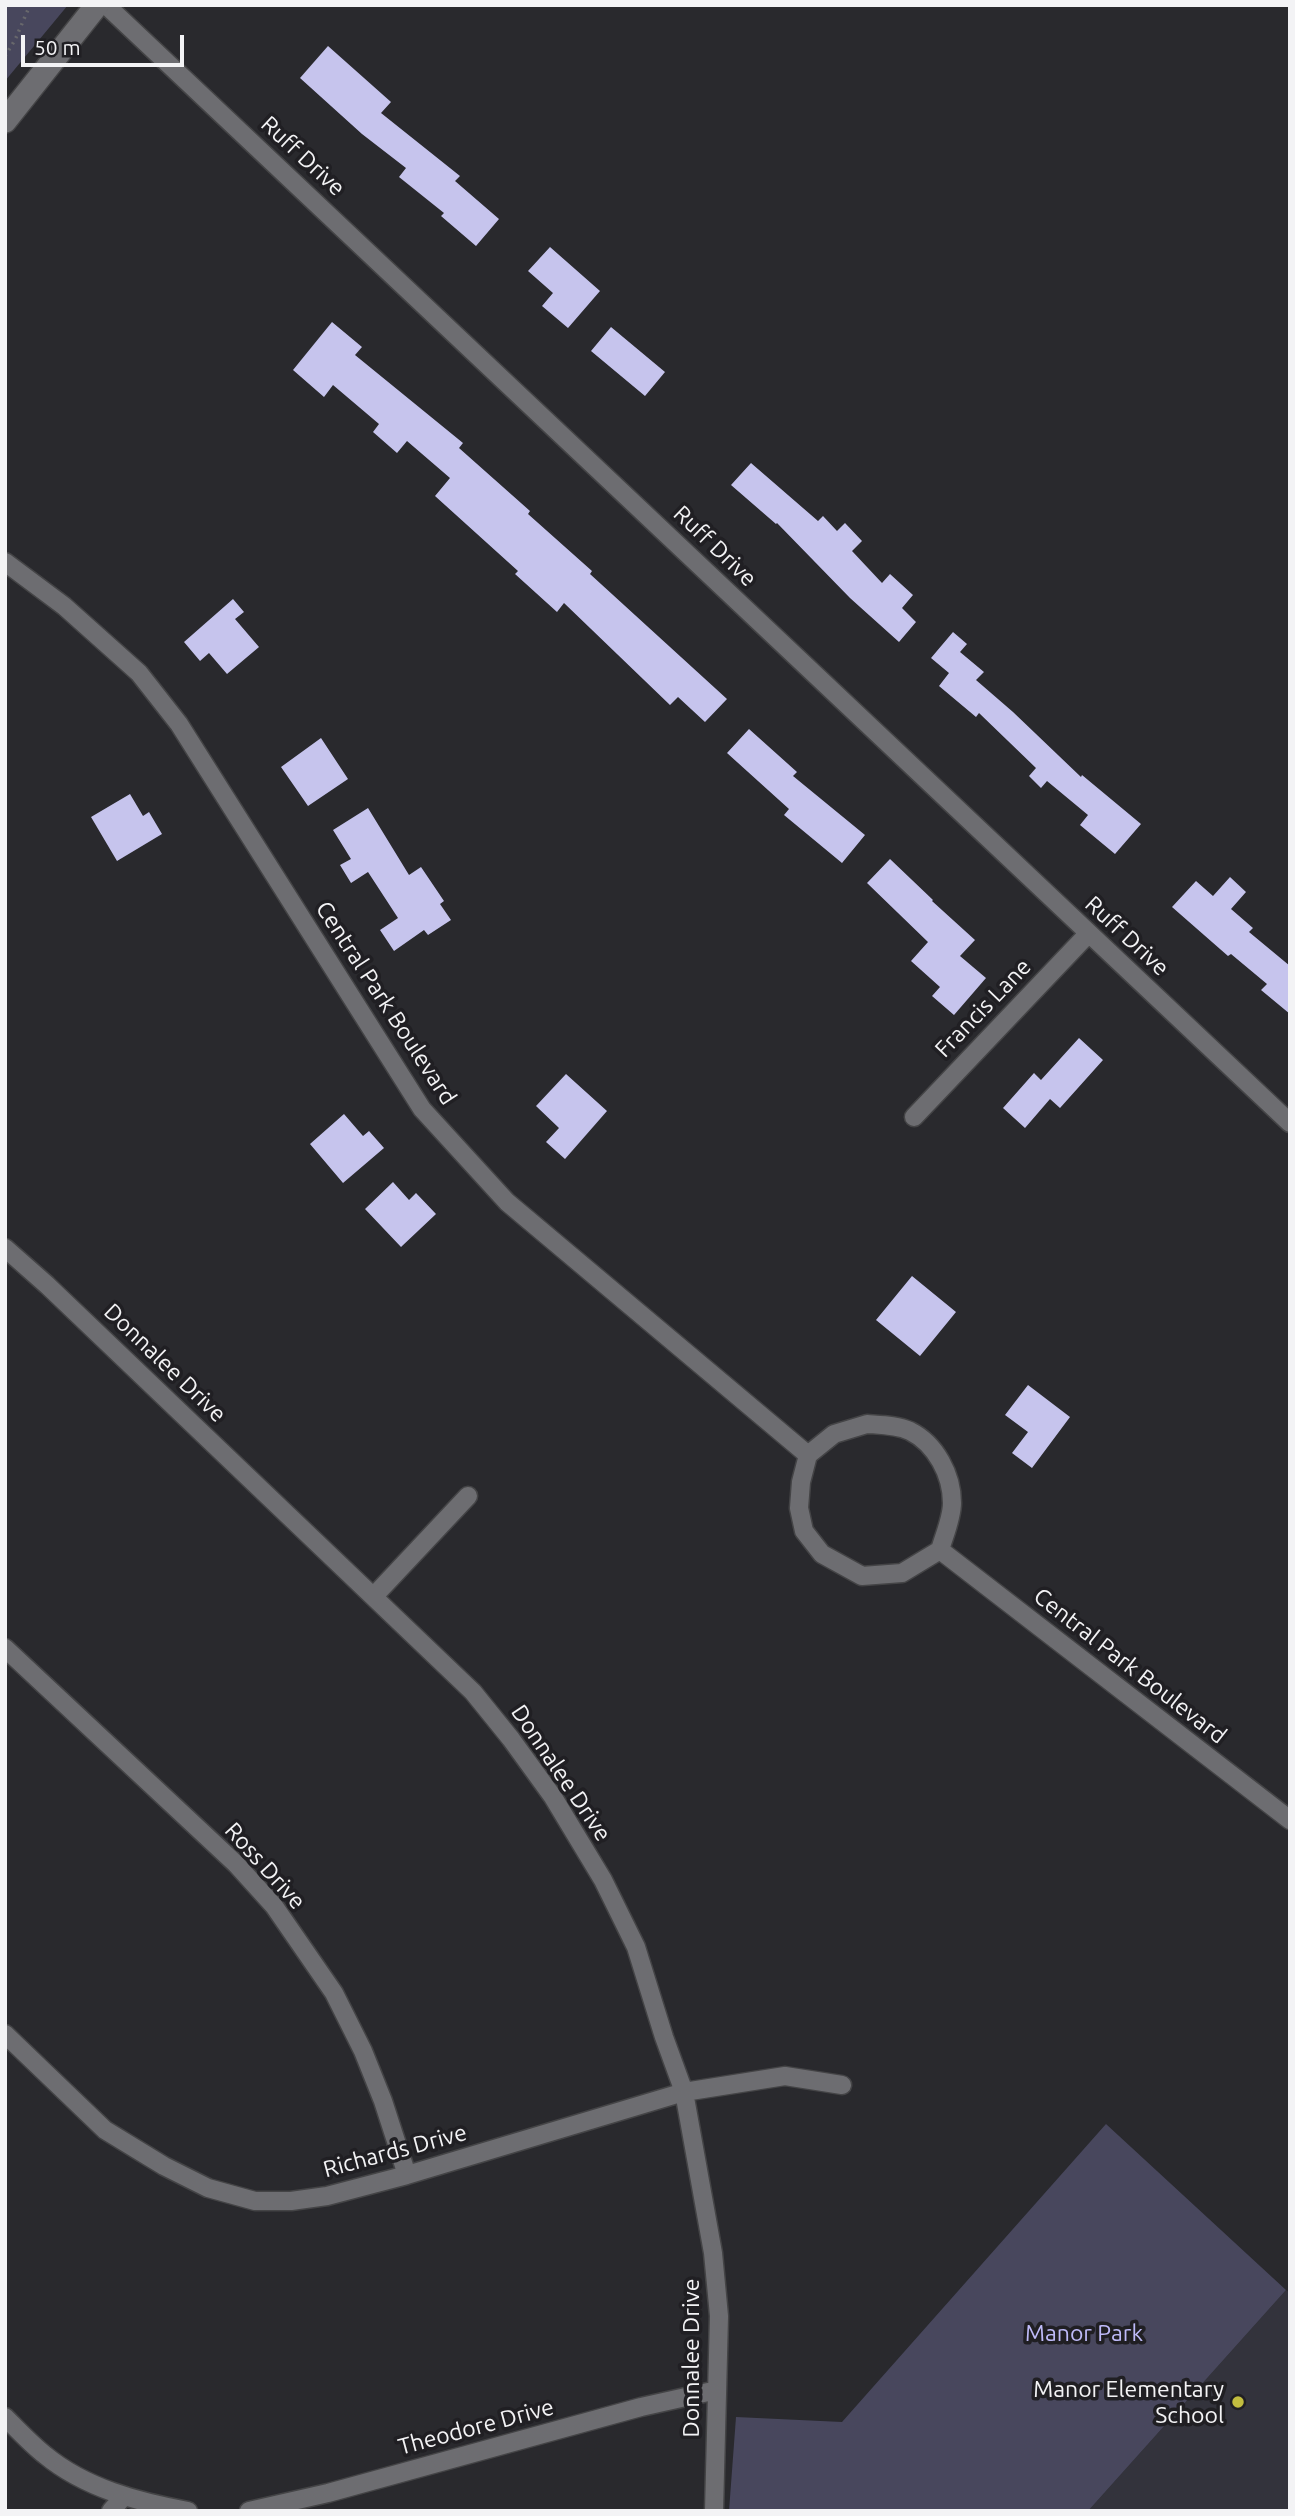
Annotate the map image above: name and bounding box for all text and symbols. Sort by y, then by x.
scale bar [24,21,187,65]
text: 50 m [34,35,81,59]
street label: Ruff Drive [255,110,351,202]
street label: Ruff Drive [668,500,762,592]
street label: Ruff Drive [1079,890,1175,982]
street label: Central Park Boulevard [310,896,462,1110]
street label: Francis Lane [929,953,1037,1063]
street label: Donnalee Drive [98,1298,232,1428]
street label: Central Park Boulevard [1028,1582,1232,1750]
street label: Donnalee Drive [505,1699,617,1847]
street label: Ross Drive [219,1817,311,1915]
street label: Richards Drive [320,2119,470,2183]
street label: Donnalee Drive [677,2279,705,2437]
park label: Manor Park [1025,2319,1143,2347]
place label: Manor Elementary School [1033,2375,1224,2429]
street label: Theodore Drive [395,2393,557,2461]
marker: Manor Elementary School [1230,2394,1246,2410]

